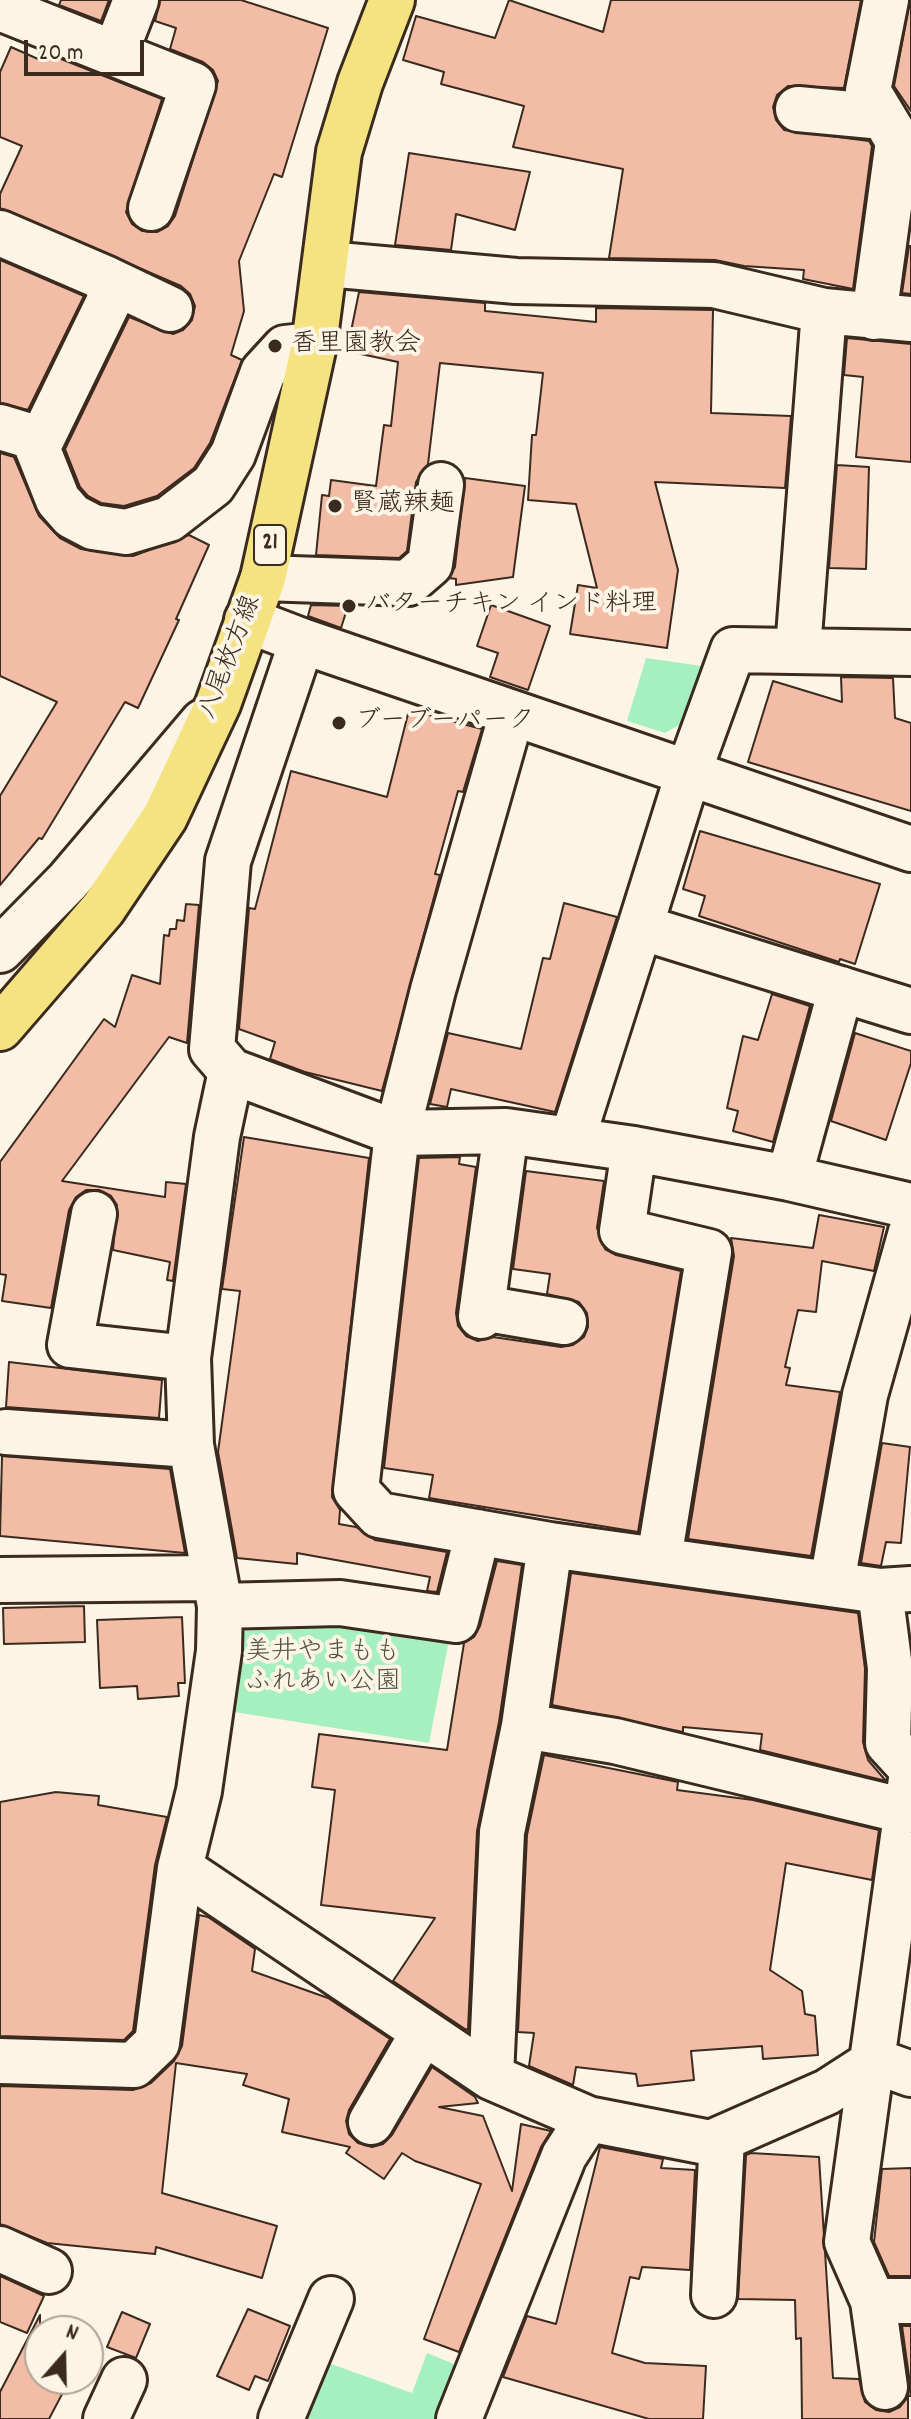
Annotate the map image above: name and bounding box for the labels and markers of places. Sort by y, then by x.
place label: 香里園教会 [291,330,421,362]
marker: 香里園教会 [266,337,284,355]
place label: 賢蔵辣麺 [351,490,455,522]
marker: 賢蔵辣麺 [326,497,344,515]
place label: バターチキン インド料理 [365,590,657,622]
marker: バターチキン インド料理 [340,597,358,615]
place label: ブーブーパーク [355,707,534,739]
marker: ブーブーパーク [330,714,348,732]

